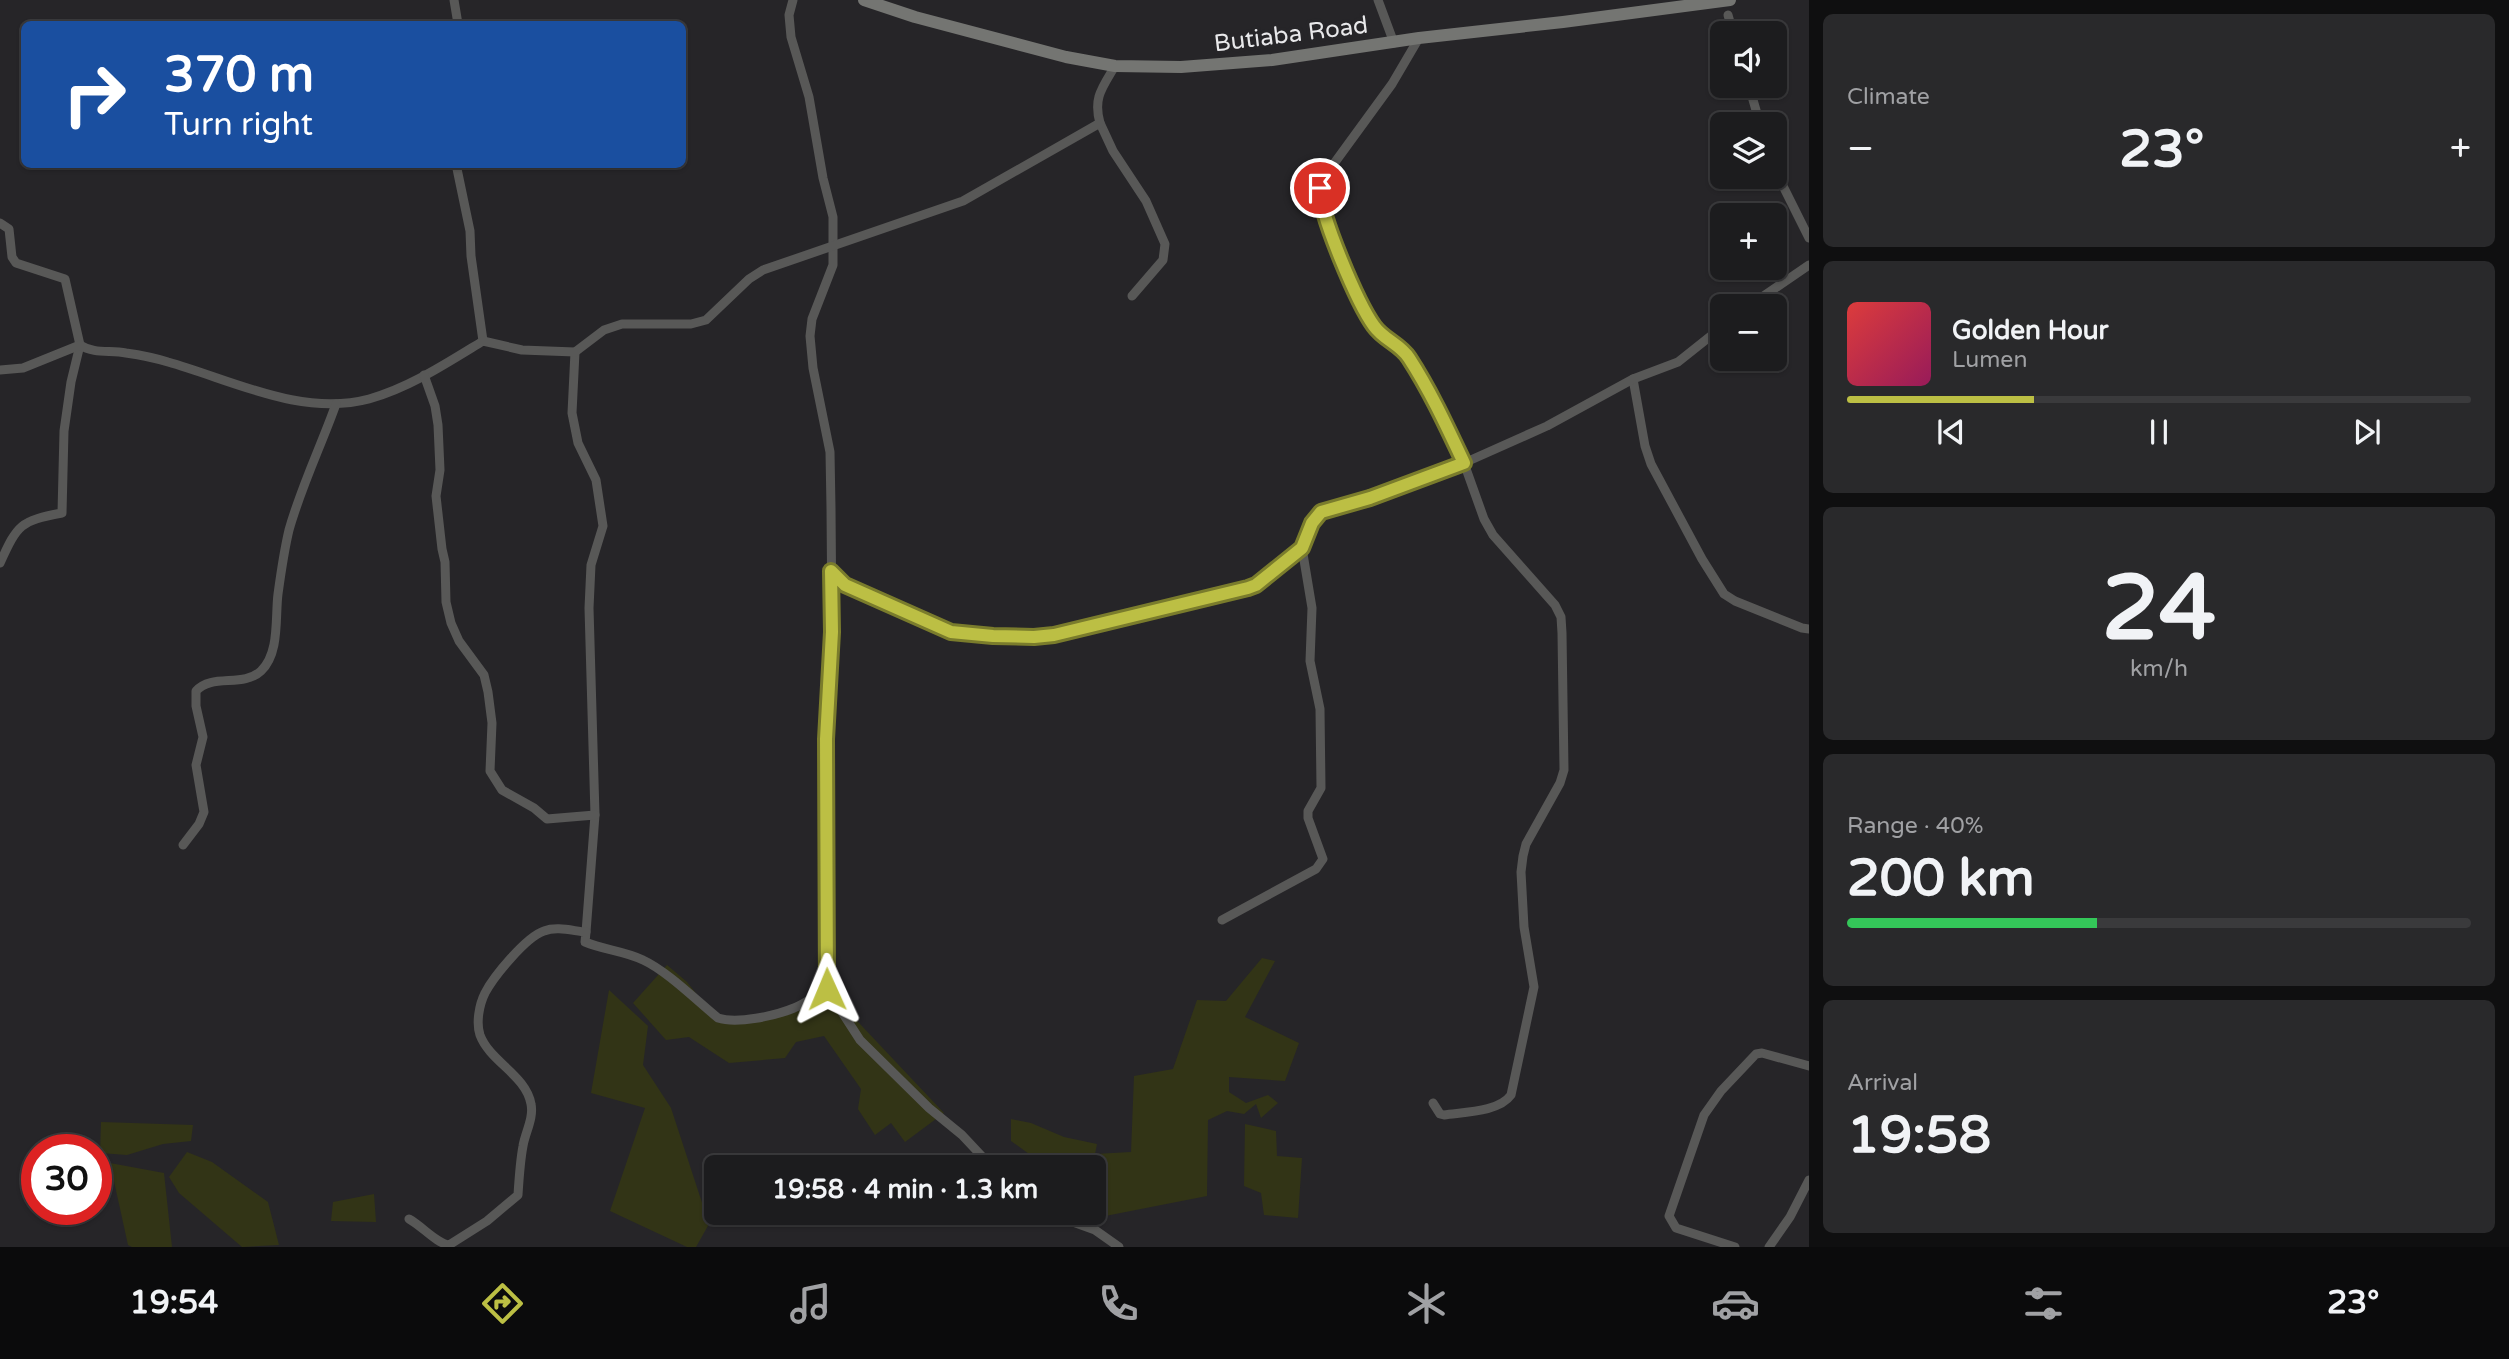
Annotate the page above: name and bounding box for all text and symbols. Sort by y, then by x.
street label: Butiaba Road [1212,11,1370,58]
map controls [1710,21,1787,371]
button: sound [1710,21,1787,98]
text: 370 m [164,46,314,105]
icon: right [49,49,140,140]
text: Climate [1847,83,1930,111]
text: Turn right [164,106,313,144]
button: layers [1710,112,1787,189]
text: 23° [2119,118,2204,181]
text: − [1847,126,1874,172]
text: + [2450,126,2471,172]
pin [1290,158,1350,218]
icon: arrive [1301,169,1339,207]
button: + [1710,203,1787,280]
button: − [1710,294,1787,371]
text: Golden Hour [1952,315,2109,346]
text: Lumen [1952,346,2027,374]
icon: previous [1932,413,1970,451]
icon: pause [2140,413,2178,451]
icon: next [2348,413,2386,451]
text: 24 [2102,554,2216,664]
text: km/h [2130,655,2188,683]
text: Range · 40% [1847,812,1983,840]
text: 200 km [1847,847,2035,910]
position arrow [790,952,864,1026]
text: Arrival [1847,1069,1918,1097]
text: 19:58 [1847,1104,1991,1167]
speed limit sign: 30 [21,1134,112,1225]
text: 19:58 · 4 min · 1.3 km [772,1174,1038,1205]
icon: directions [478,1279,527,1328]
icon: music [786,1279,835,1328]
icon: phone [1094,1279,1143,1328]
icon: climate [1402,1279,1451,1328]
icon: car [1711,1279,1760,1328]
icon: filters [2019,1279,2068,1328]
text: 19:54 [130,1284,218,1322]
text: 23° [2327,1284,2379,1322]

